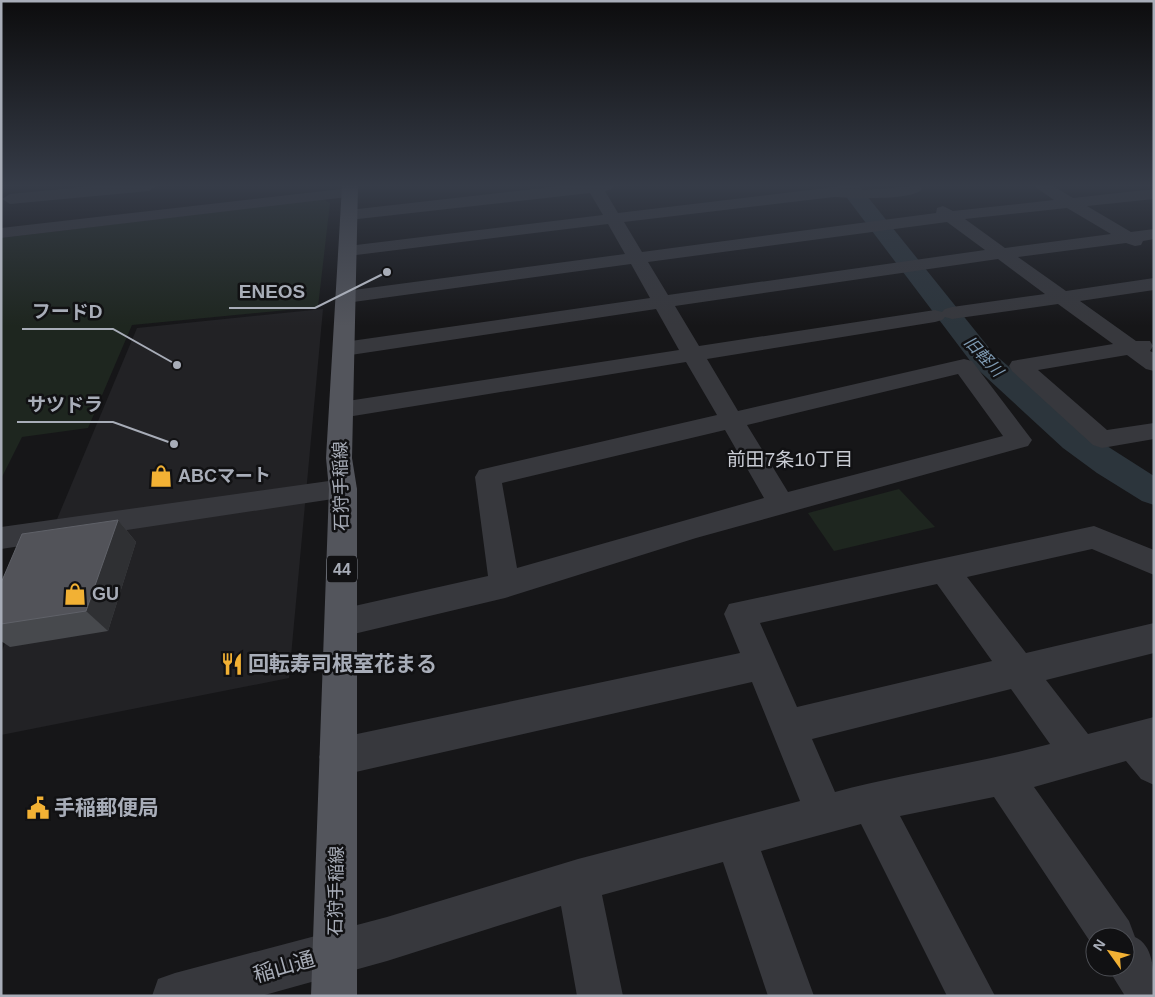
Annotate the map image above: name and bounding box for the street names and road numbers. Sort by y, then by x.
street label: 石狩手稲線 [330,441,352,531]
road number: 44 [327,556,357,582]
street label: 石狩手稲線 [325,846,347,936]
street label: 稲山通 [250,947,317,986]

